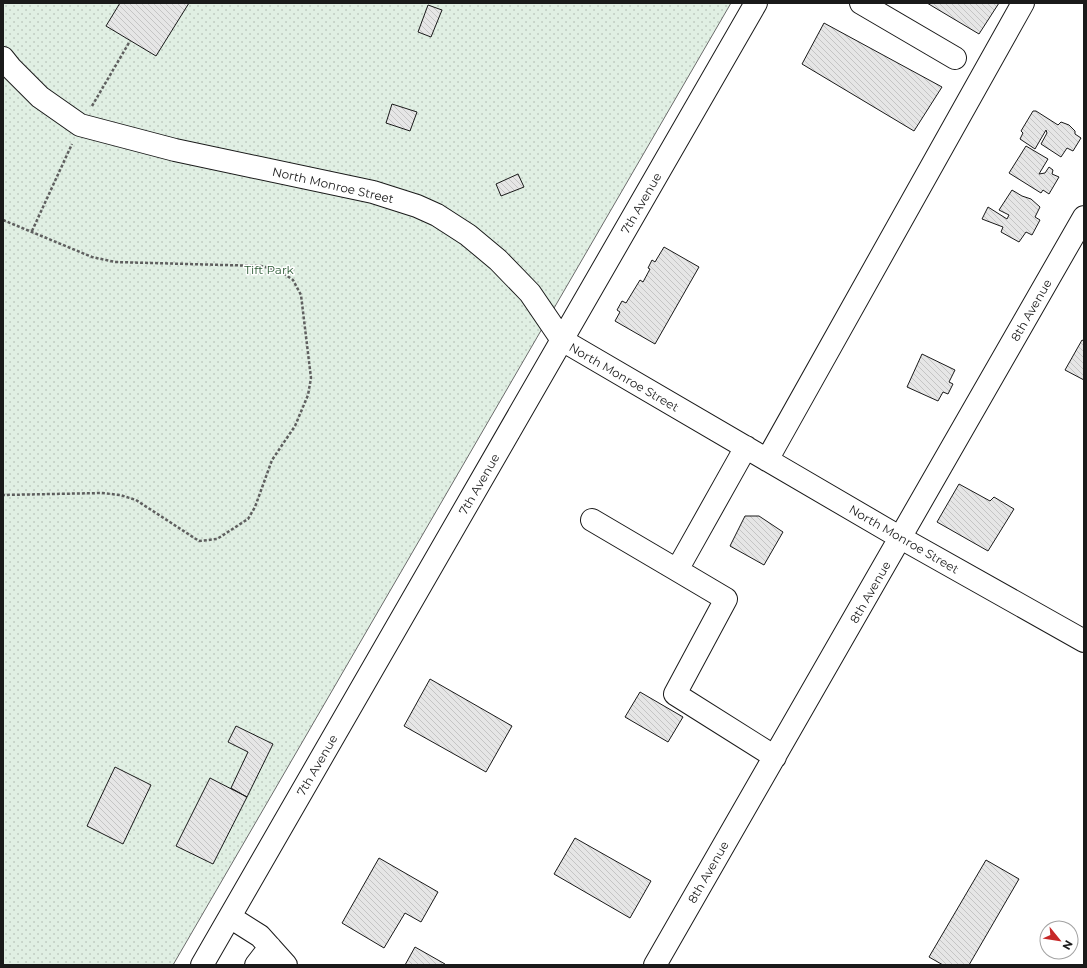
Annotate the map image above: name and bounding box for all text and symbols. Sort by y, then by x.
street label: North Monroe Street [271,164,395,206]
street label: 7th Avenue [617,170,665,236]
park label: Tift Park [244,262,295,277]
street label: 8th Avenue [1007,276,1055,344]
street label: North Monroe Street [566,339,682,415]
street label: 7th Avenue [455,451,503,517]
street label: North Monroe Street [846,501,962,577]
street label: 8th Avenue [846,558,894,626]
street label: 7th Avenue [293,732,341,798]
street label: 8th Avenue [684,838,732,906]
north arrow [1039,920,1079,960]
text: N [1059,938,1076,952]

